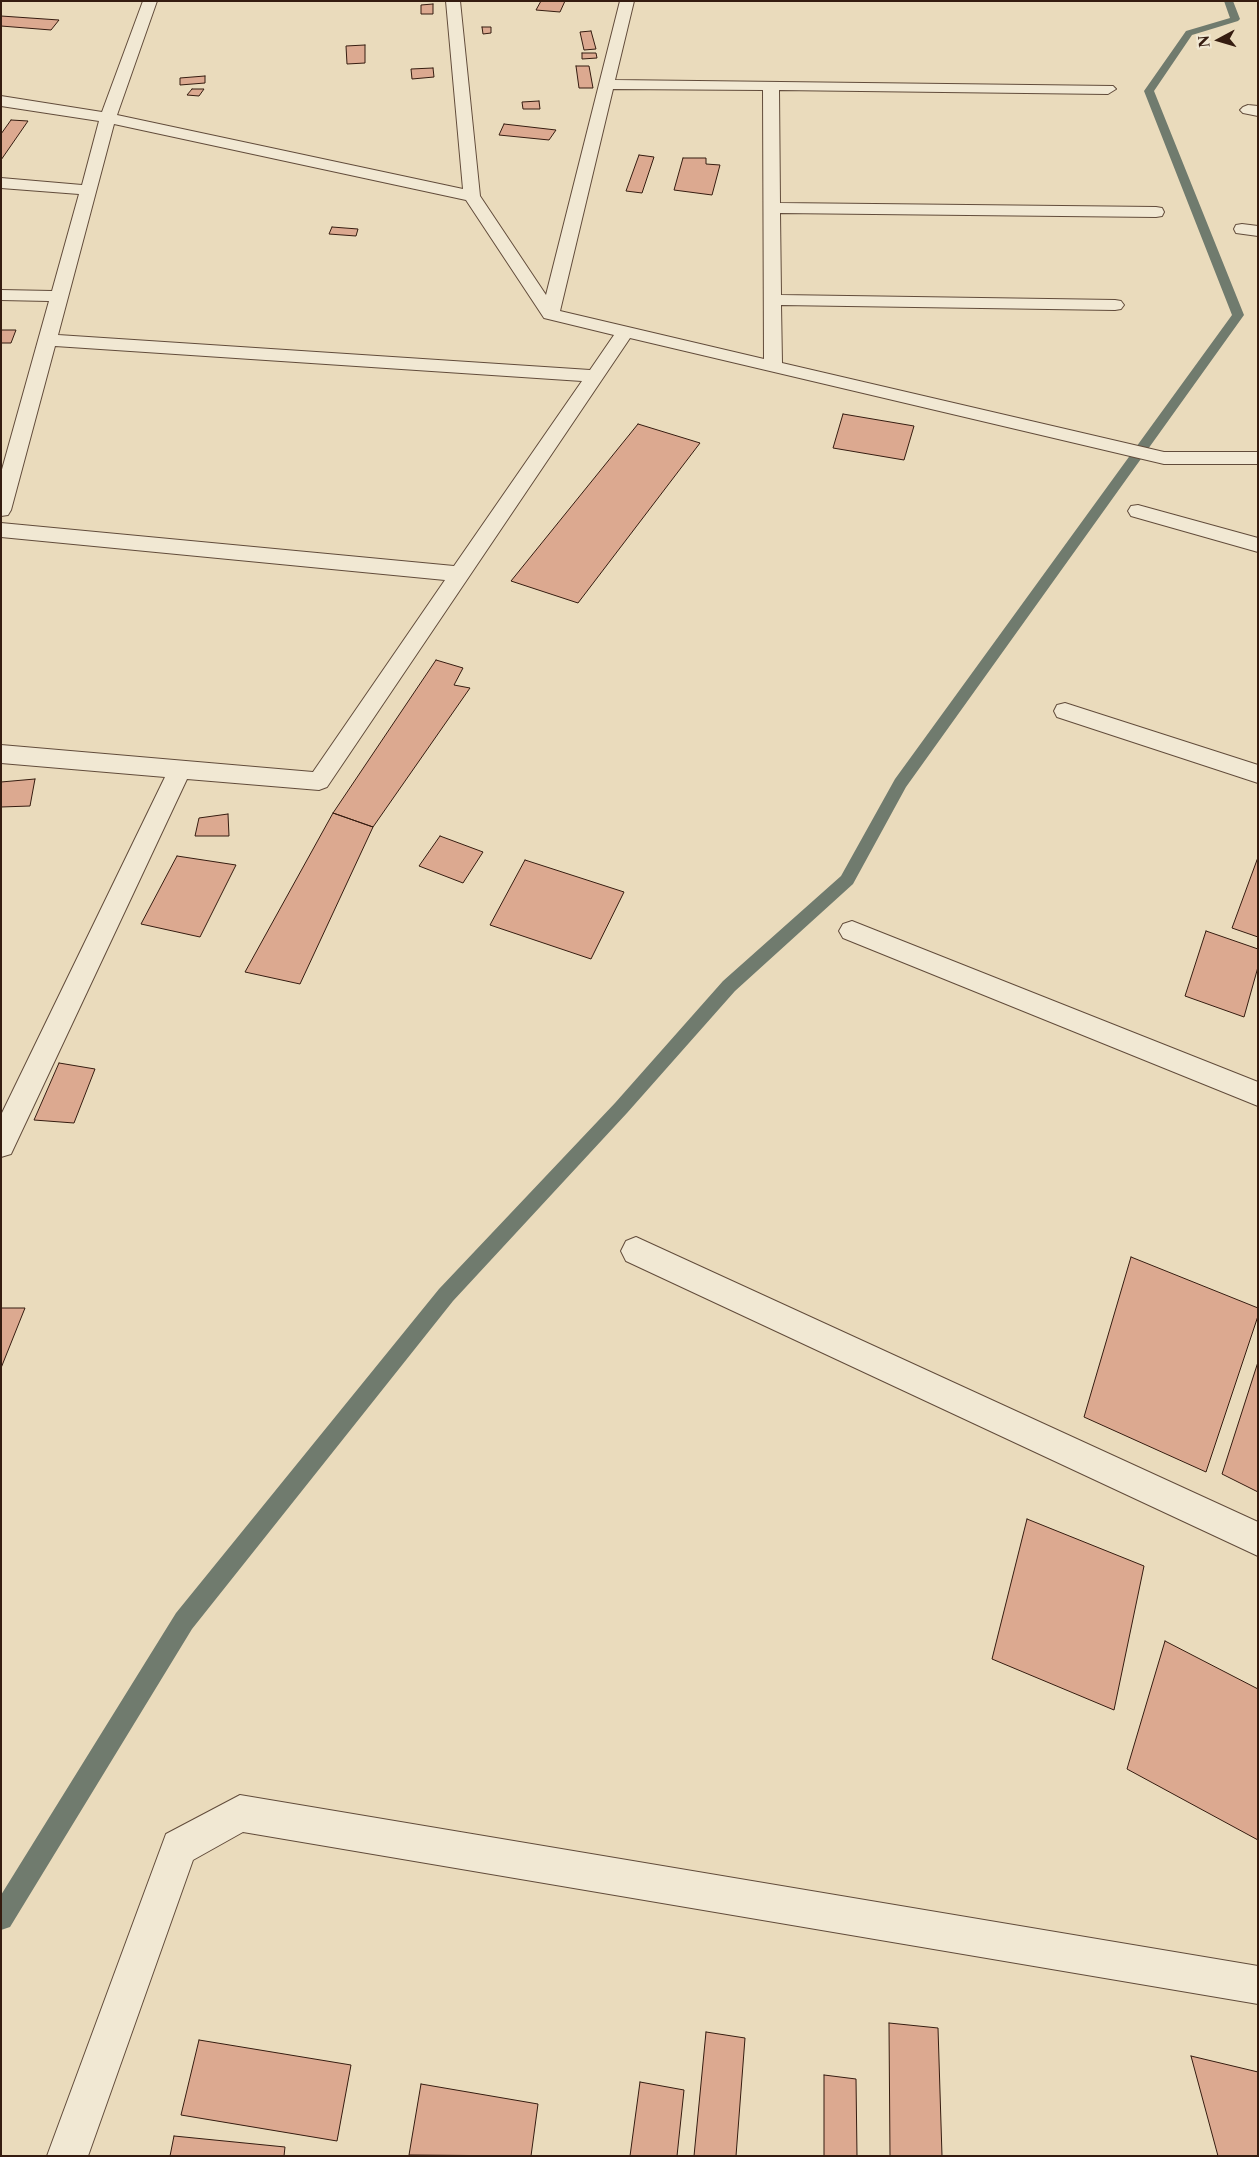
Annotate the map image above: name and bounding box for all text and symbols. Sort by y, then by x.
north arrow [1194,15,1244,65]
text: N [1194,35,1214,49]

